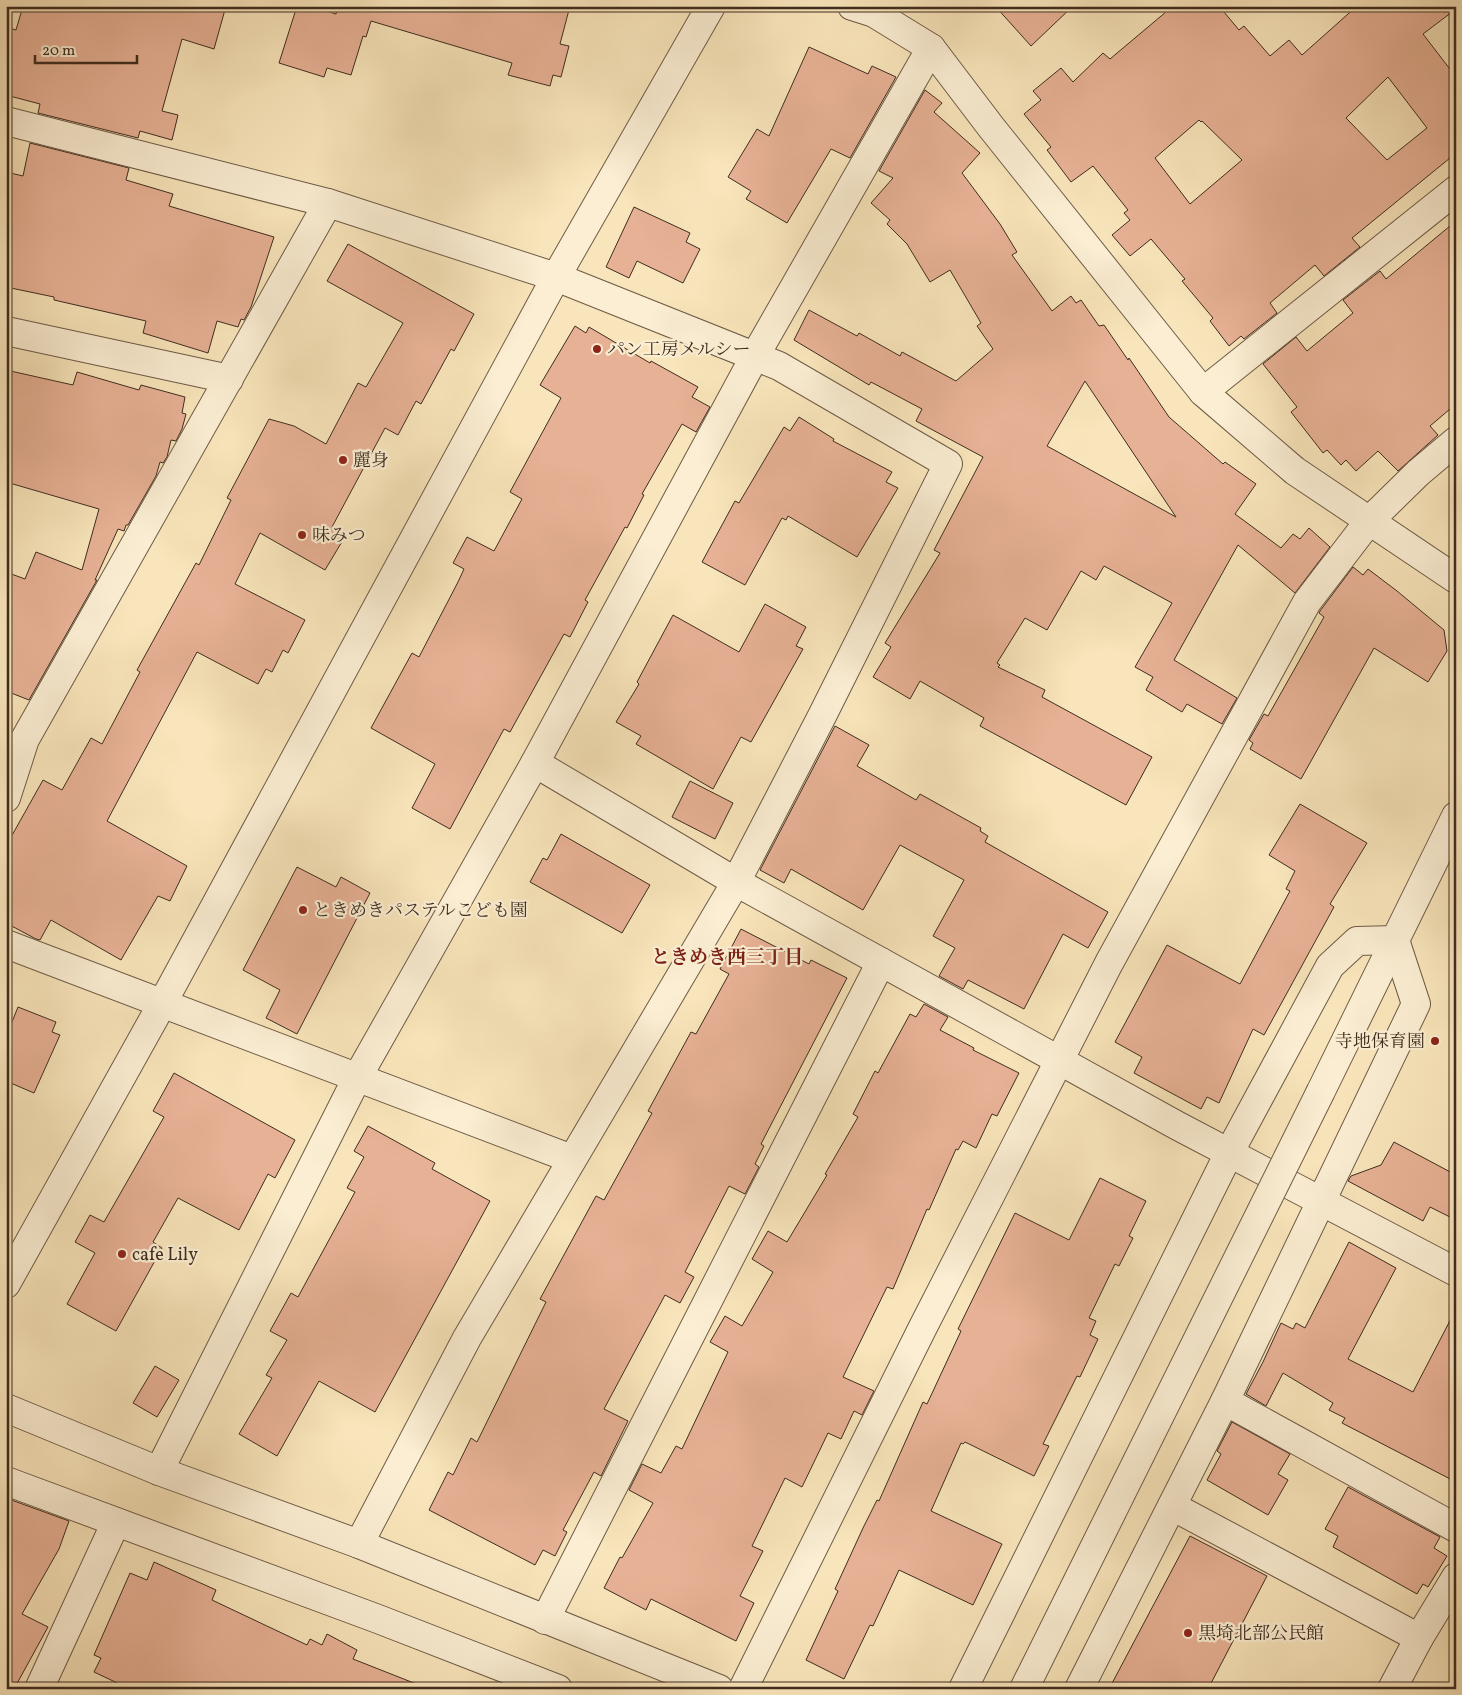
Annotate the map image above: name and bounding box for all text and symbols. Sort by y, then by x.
scale bar [35,32,138,64]
text: 20 m [42,41,75,62]
place label: パン工房メルシー [607,338,751,363]
marker: パン工房メルシー [591,343,603,355]
place label: 麗身 [353,449,389,474]
marker: 麗身 [337,454,349,466]
place label: 味みつ [312,524,366,549]
marker: 味みつ [296,529,308,541]
place label: ときめきパステルこども園 [313,899,528,924]
marker: ときめきパステルこども園 [297,904,309,916]
district label: ときめき西三丁目 [651,945,803,971]
place label: 寺地保育園 [1335,1030,1425,1055]
marker: 寺地保育園 [1429,1035,1441,1047]
place label: cafe Lily [132,1243,198,1268]
marker: cafe Lily [116,1248,128,1260]
place label: 黒埼北部公民館 [1198,1622,1324,1647]
marker: 黒埼北部公民館 [1182,1627,1194,1639]

